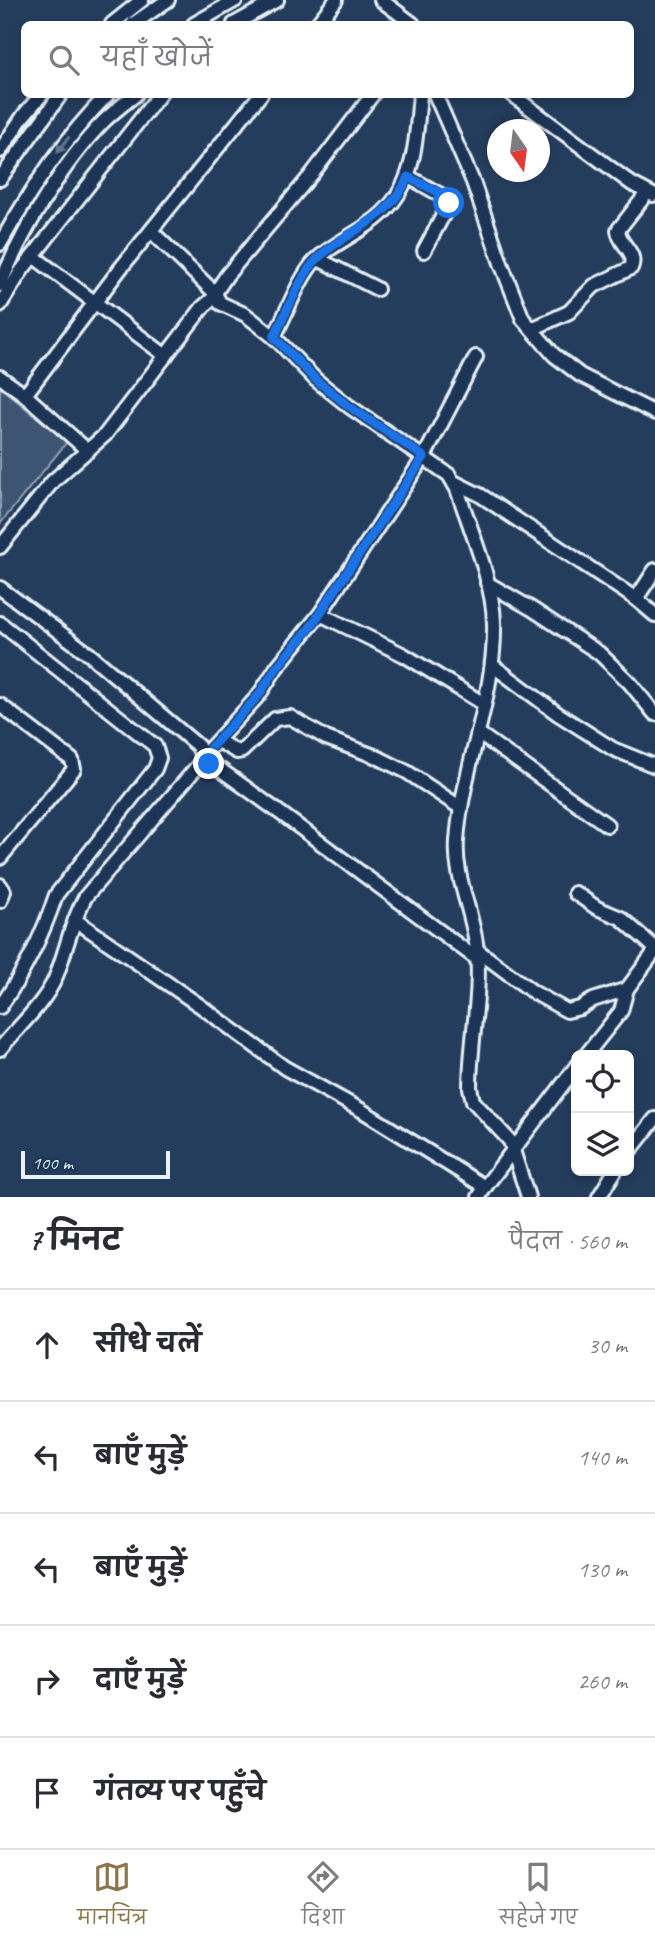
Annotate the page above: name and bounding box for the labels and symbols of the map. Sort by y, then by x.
north arrow [487,119,550,182]
one-way arrow [55,136,70,154]
route start [433,187,464,218]
route end [193,748,224,779]
scale bar [21,1148,170,1180]

